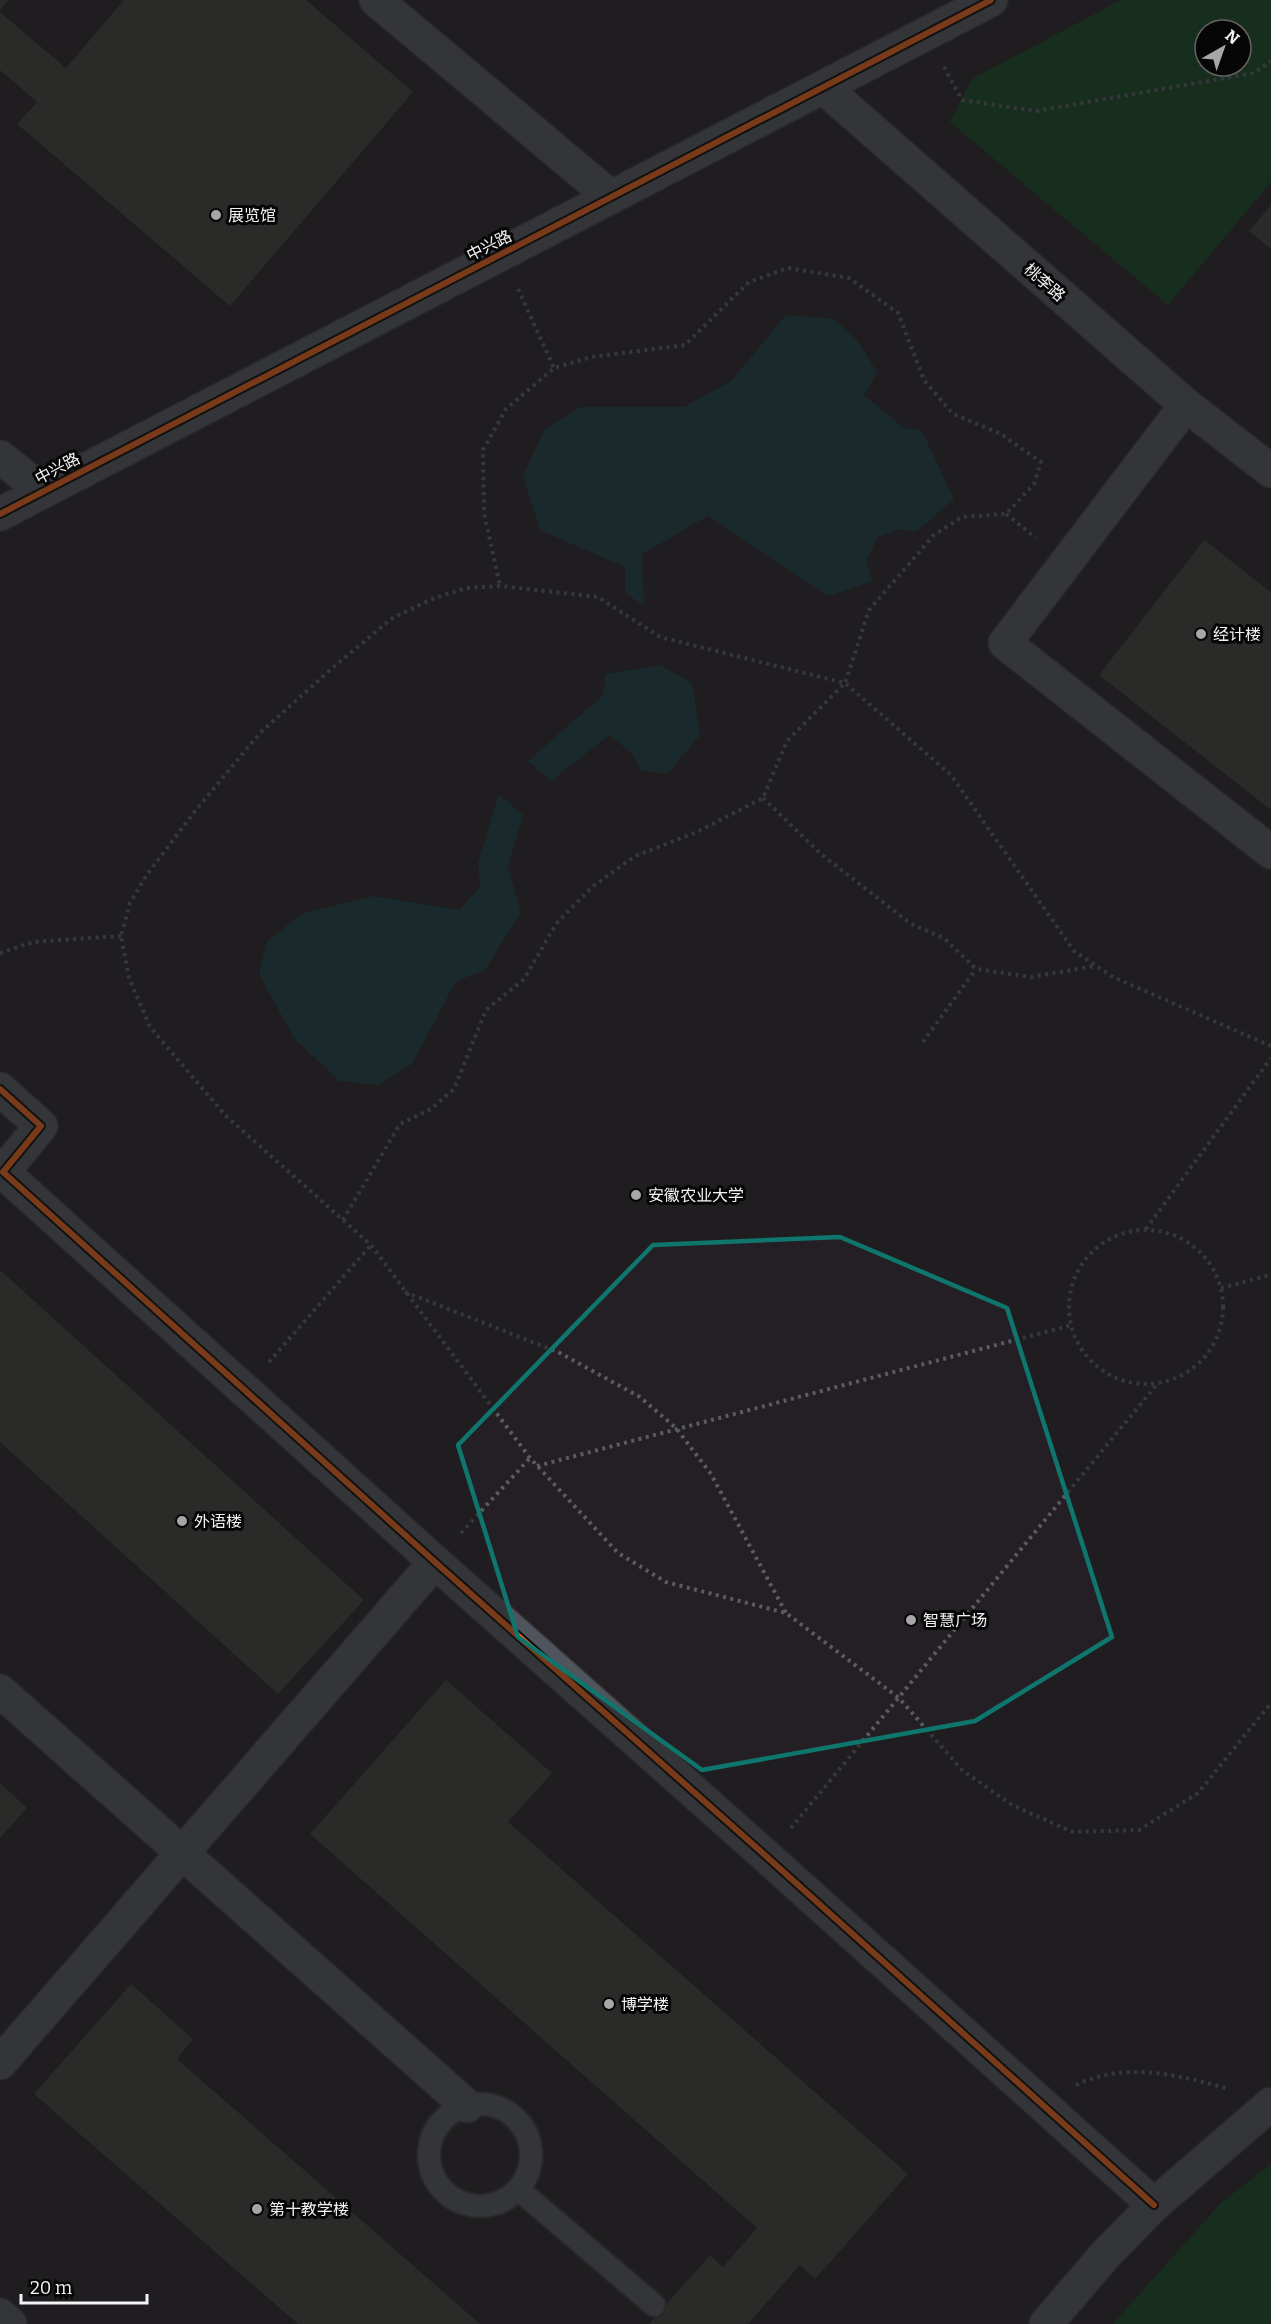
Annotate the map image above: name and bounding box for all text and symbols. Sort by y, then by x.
north arrow [1193,18,1253,78]
text: N [1221,26,1243,48]
place label: 展览馆 [228,206,276,225]
marker: 展览馆 [209,208,223,222]
street label: 中兴路 [464,226,515,265]
street label: 桃李路 [1020,259,1069,305]
street label: 中兴路 [32,449,83,488]
place label: 经计楼 [1213,625,1261,644]
marker: 经计楼 [1194,627,1208,641]
place label: 安徽农业大学 [648,1186,744,1205]
marker: 安徽农业大学 [629,1188,643,1202]
place label: 外语楼 [194,1512,242,1531]
marker: 外语楼 [175,1514,189,1528]
place label: 智慧广场 [923,1611,987,1630]
marker: 智慧广场 [904,1613,918,1627]
place label: 博学楼 [621,1995,669,2014]
marker: 博学楼 [602,1997,616,2011]
place label: 第十教学楼 [269,2200,349,2219]
marker: 第十教学楼 [250,2202,264,2216]
scale bar [21,2267,147,2305]
text: 20 m [30,2277,72,2299]

